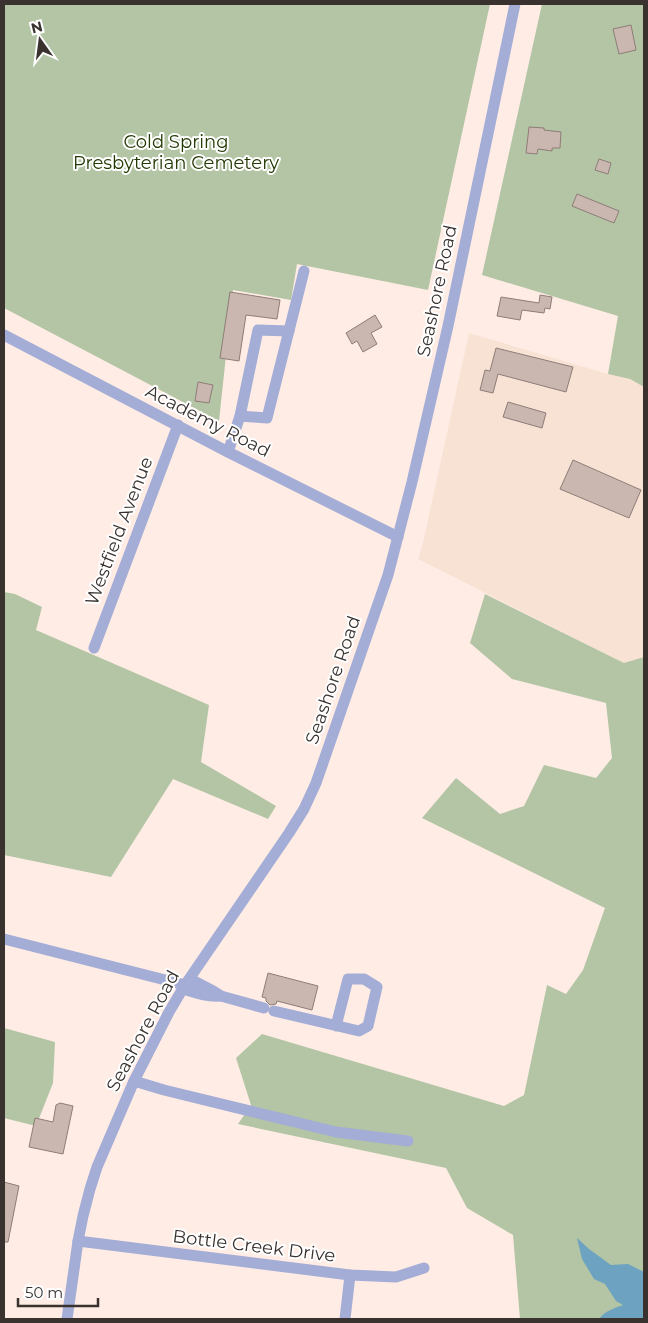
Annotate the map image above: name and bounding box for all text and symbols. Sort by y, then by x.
north arrow [15,15,65,65]
text: N [29,17,45,37]
park label: Cold Spring Presbyterian Cemetery [73,131,279,174]
street label: Seashore Road [412,223,462,359]
street label: Academy Road [142,380,274,462]
street label: Westfield Avenue [81,454,157,608]
street label: Seashore Road [301,613,365,747]
street label: Seashore Road [102,967,184,1095]
street label: Bottle Creek Drive [171,1225,337,1267]
scale bar [18,1276,98,1308]
text: 50 m [25,1283,63,1302]

